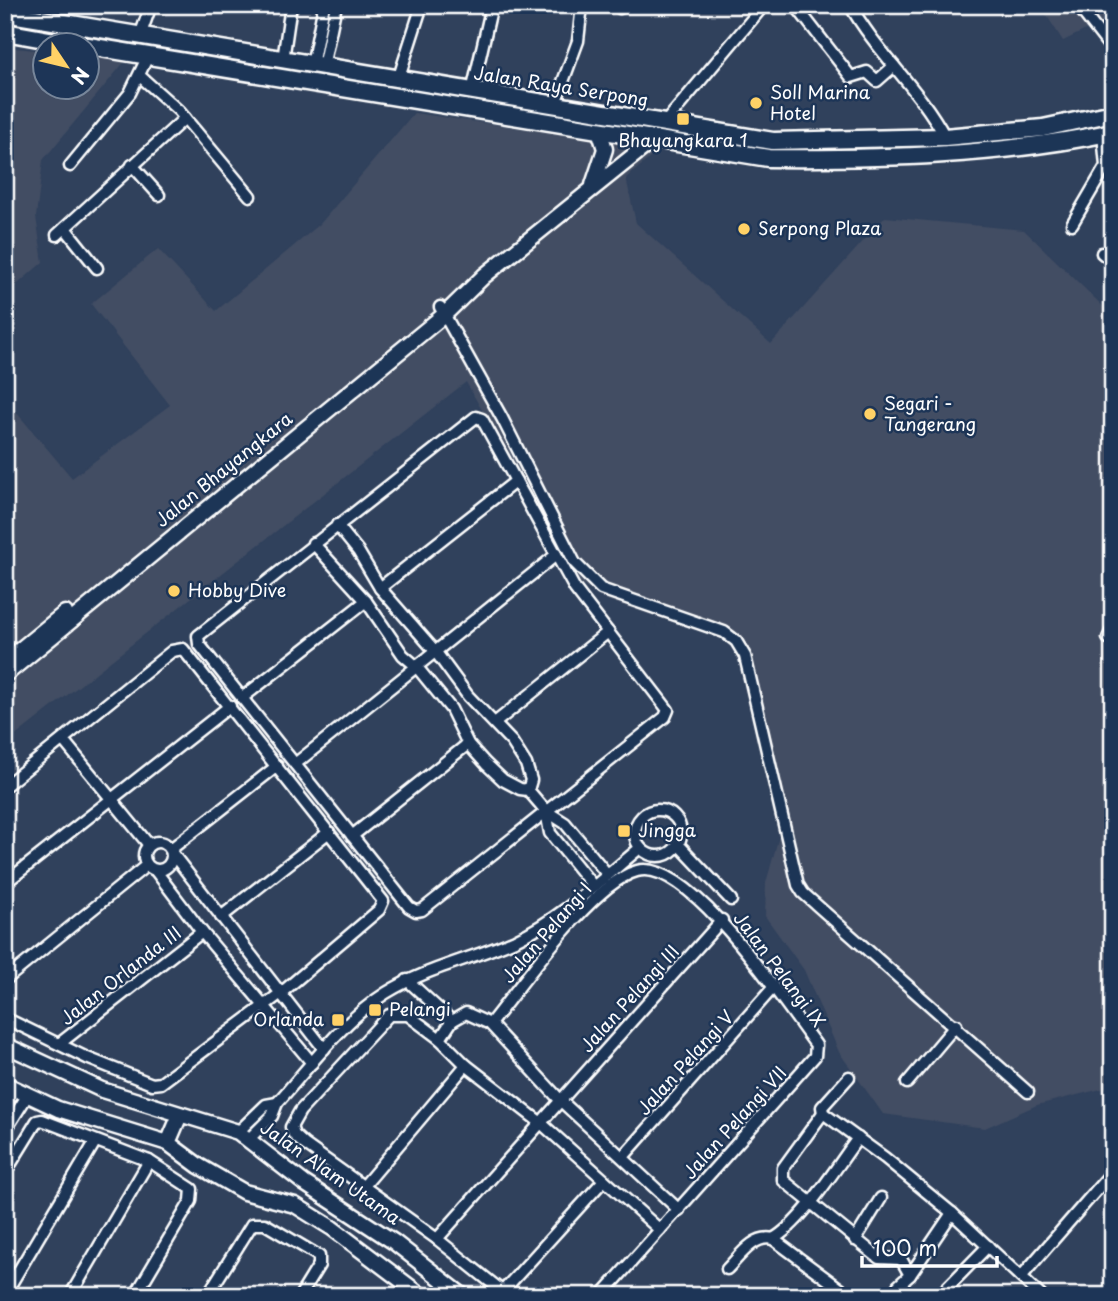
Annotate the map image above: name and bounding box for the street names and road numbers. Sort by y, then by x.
street label: Jalan Raya Serpong [472,58,651,113]
street label: Jalan Bhayangkara [149,404,298,533]
street label: Jalan Pelangi I [494,876,597,988]
street label: Jalan Pelangi IX [728,906,833,1033]
street label: Jalan Orlanda III [54,919,186,1031]
street label: Jalan Pelangi III [573,938,685,1058]
street label: Jalan Pelangi V [630,1003,740,1121]
street label: Jalan Pelangi VII [676,1060,792,1184]
street label: Jalan Alam Utama [255,1113,407,1231]

